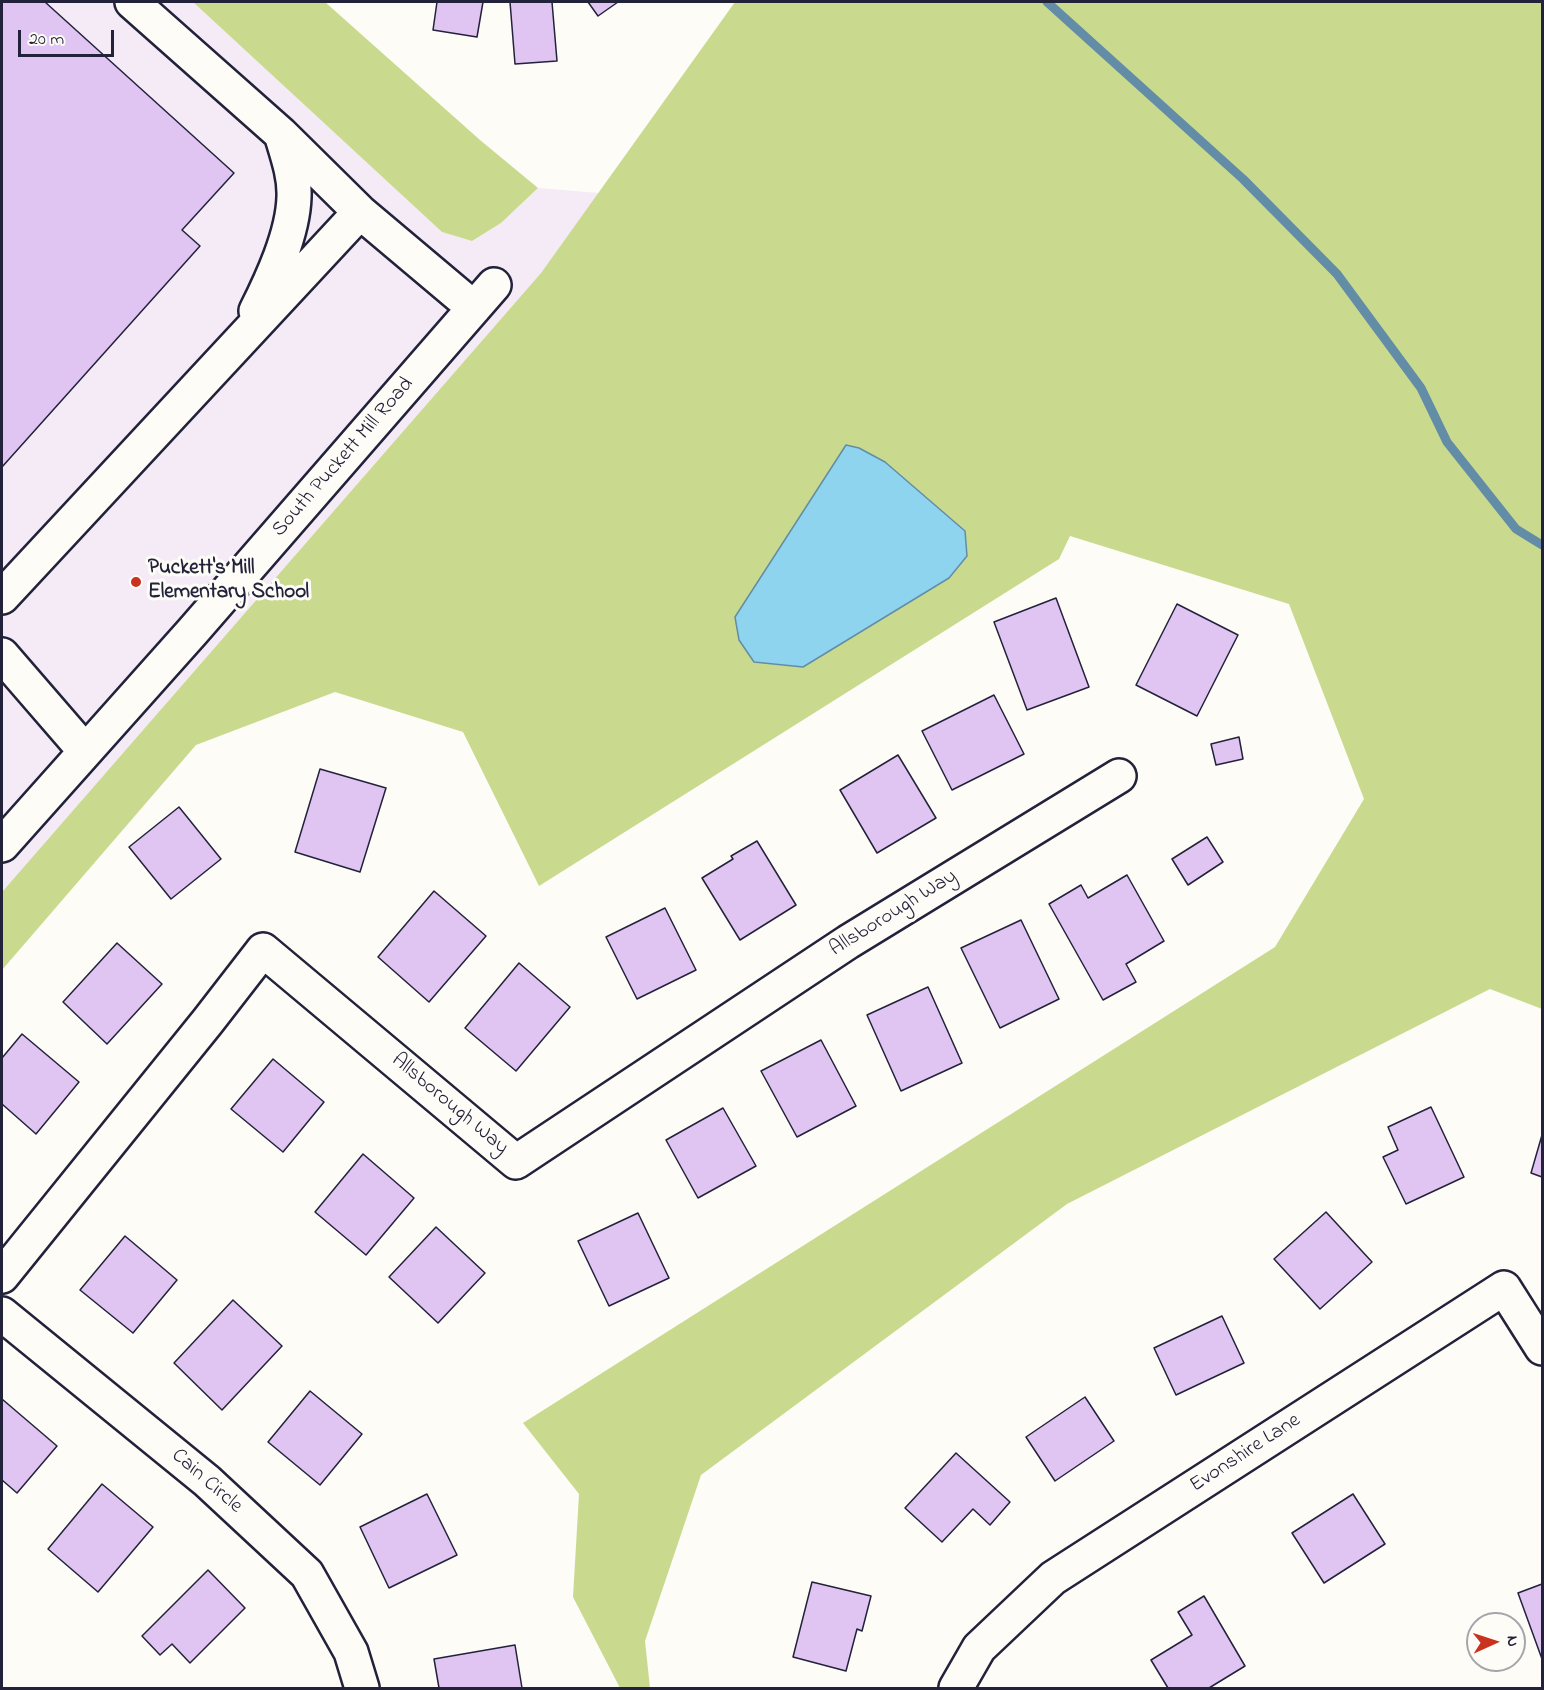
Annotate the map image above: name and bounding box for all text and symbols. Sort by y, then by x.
scale bar [21,18,117,56]
text: 20 m [29,27,64,53]
street label: South Puckett Mill Road [268,373,420,543]
place label: Puckett's Mill Elementary School [148,557,309,607]
marker: Puckett's Mill Elementary School [129,575,143,589]
street label: Allsborough Way [826,865,962,963]
street label: Allsborough Way [385,1049,513,1161]
street label: Evonshire Lane [1186,1409,1306,1499]
street label: Cain Circle [165,1444,247,1520]
north arrow [1466,1612,1526,1672]
text: N [1500,1635,1524,1647]

